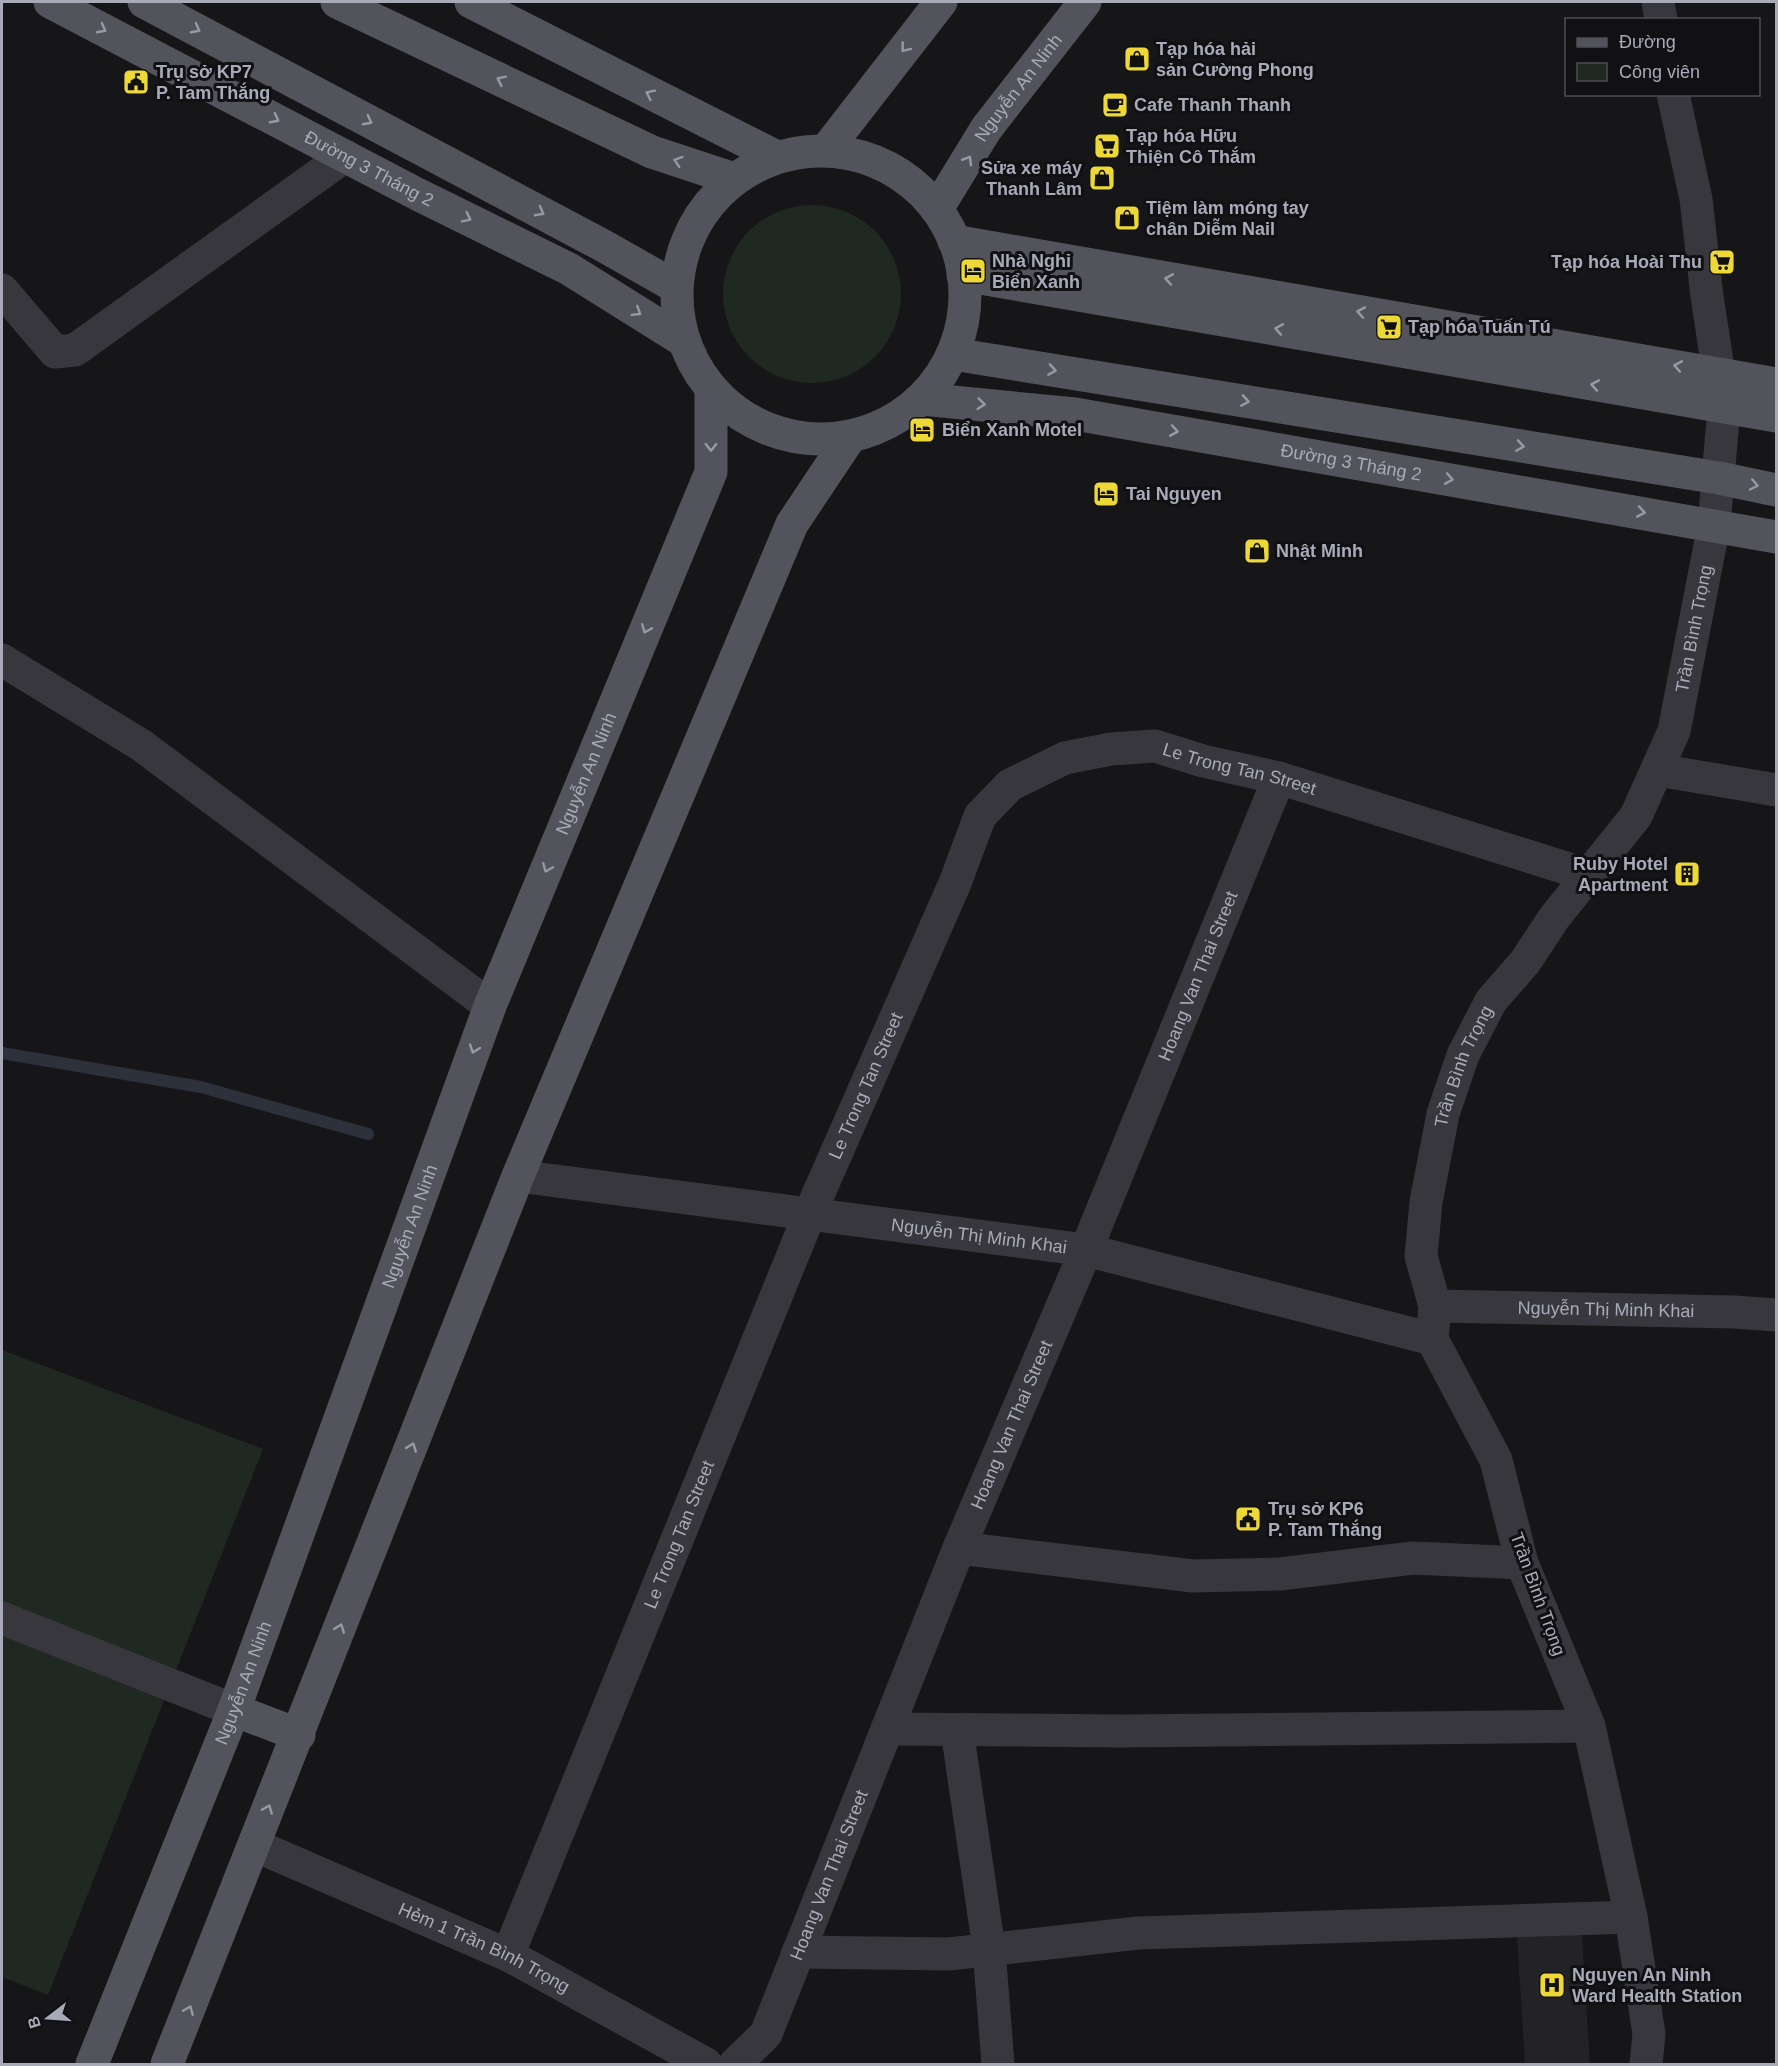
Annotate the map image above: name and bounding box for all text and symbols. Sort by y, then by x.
legend [1565,18,1760,96]
one-way arrow [96,22,106,33]
one-way arrow [190,22,200,33]
street label: Nguyễn An Ninh [971,30,1066,145]
text: Đường [1619,32,1676,52]
place label: Tạp hóa hải sản Cường Phong [1156,39,1314,80]
one-way arrow [901,41,912,52]
shop icon: Tạp hóa hải sản Cường Phong [1122,44,1152,74]
place label: Trụ sở KP7 P. Tam Thắng [156,62,270,103]
text: Công viên [1619,62,1700,82]
public building icon: Trụ sở KP7 P. Tam Thắng [121,67,151,97]
one-way arrow [497,75,508,87]
one-way arrow [645,89,656,101]
cafe icon: Cafe Thanh Thanh [1100,90,1130,120]
place label: Cafe Thanh Thanh [1134,95,1291,115]
one-way arrow [268,112,279,123]
one-way arrow [362,114,373,125]
place label: Tạp hóa Hữu Thiện Cô Thắm [1126,126,1256,167]
street label: Đường 3 Tháng 2 [301,127,437,211]
supermarket icon: Tạp hóa Hữu Thiện Cô Thắm [1092,131,1122,161]
one-way arrow [673,155,684,168]
one-way arrow [960,155,971,166]
place label: Sửa xe máy Thanh Lâm [981,158,1082,199]
shop icon: Sửa xe máy Thanh Lâm [1087,163,1117,193]
place label: Tiệm làm móng tay chân Diễm Nail [1146,198,1309,239]
shop icon: Tiệm làm móng tay chân Diễm Nail [1112,203,1142,233]
one-way arrow [534,205,545,216]
one-way arrow [460,211,471,223]
supermarket icon: Tạp hóa Hoài Thu [1707,247,1737,277]
place label: Nhà Nghỉ Biển Xanh [992,251,1080,292]
place label: Tạp hóa Hoài Thu [1551,252,1702,272]
hotel icon: Nhà Nghỉ Biển Xanh [958,256,988,286]
one-way arrow [1164,273,1174,286]
one-way arrow [630,305,641,316]
one-way arrow [1356,307,1366,319]
supermarket icon: Tạp hóa Tuấn Tú [1374,312,1404,342]
place label: Tạp hóa Tuấn Tú [1408,317,1551,337]
one-way arrow [1274,324,1283,336]
one-way arrow [1673,360,1683,373]
one-way arrow [1048,364,1057,376]
one-way arrow [1590,379,1600,392]
one-way arrow [1240,395,1249,407]
one-way arrow [976,397,985,410]
hotel icon: Biển Xanh Motel [907,415,937,445]
place label: Biển Xanh Motel [942,420,1082,440]
one-way arrow [1168,424,1178,437]
one-way arrow [1515,439,1525,452]
street label: Đường 3 Tháng 2 [1279,440,1423,485]
one-way arrow [705,443,717,452]
one-way arrow [1443,472,1453,485]
one-way arrow [1749,478,1759,491]
hotel icon: Tai Nguyen [1091,479,1121,509]
place label: Tai Nguyen [1126,484,1222,504]
one-way arrow [1635,505,1645,518]
shop icon: Nhật Minh [1242,536,1272,566]
place label: Nhật Minh [1276,541,1363,561]
street label: Trần Bình Trọng [1672,563,1716,694]
one-way arrow [641,623,653,634]
street label: Nguyễn An Ninh [552,710,620,838]
street label: Le Trong Tan Street [1160,739,1319,799]
place label: Ruby Hotel Apartment [1573,854,1668,895]
building icon: Ruby Hotel Apartment [1672,859,1702,889]
one-way arrow [542,861,554,872]
street label: Hoang Van Thai Street [1154,888,1242,1064]
street label: Trần Bình Trọng [1431,1002,1497,1129]
street label: Le Trong Tan Street [825,1010,907,1162]
one-way arrow [469,1043,482,1053]
street label: Nguyễn An Ninh [378,1162,441,1291]
street label: Nguyễn Thị Minh Khai [890,1215,1068,1257]
street label: Nguyễn Thị Minh Khai [1517,1298,1695,1321]
street label: Hoang Van Thai Street [967,1337,1056,1512]
one-way arrow [404,1442,417,1452]
street label: Le Trong Tan Street [640,1458,718,1611]
place label: Trụ sở KP6 P. Tam Thắng [1268,1499,1382,1540]
public building icon: Trụ sở KP6 P. Tam Thắng [1233,1504,1263,1534]
street label: Trần Bình Trọng [1506,1530,1570,1658]
street label: Nguyễn An Ninh [211,1619,275,1748]
one-way arrow [333,1623,346,1634]
street label: Hoang Van Thai Street [786,1787,872,1963]
one-way arrow [261,1805,273,1816]
street label: Hẻm 1 Trần Bình Trọng [395,1899,573,1997]
place label: Nguyen An Ninh Ward Health Station [1572,1965,1742,2006]
hospital icon: Nguyen An Ninh Ward Health Station [1537,1970,1567,2000]
north arrow [18,1988,78,2048]
one-way arrow [182,2005,194,2016]
text: B [24,2014,44,2030]

